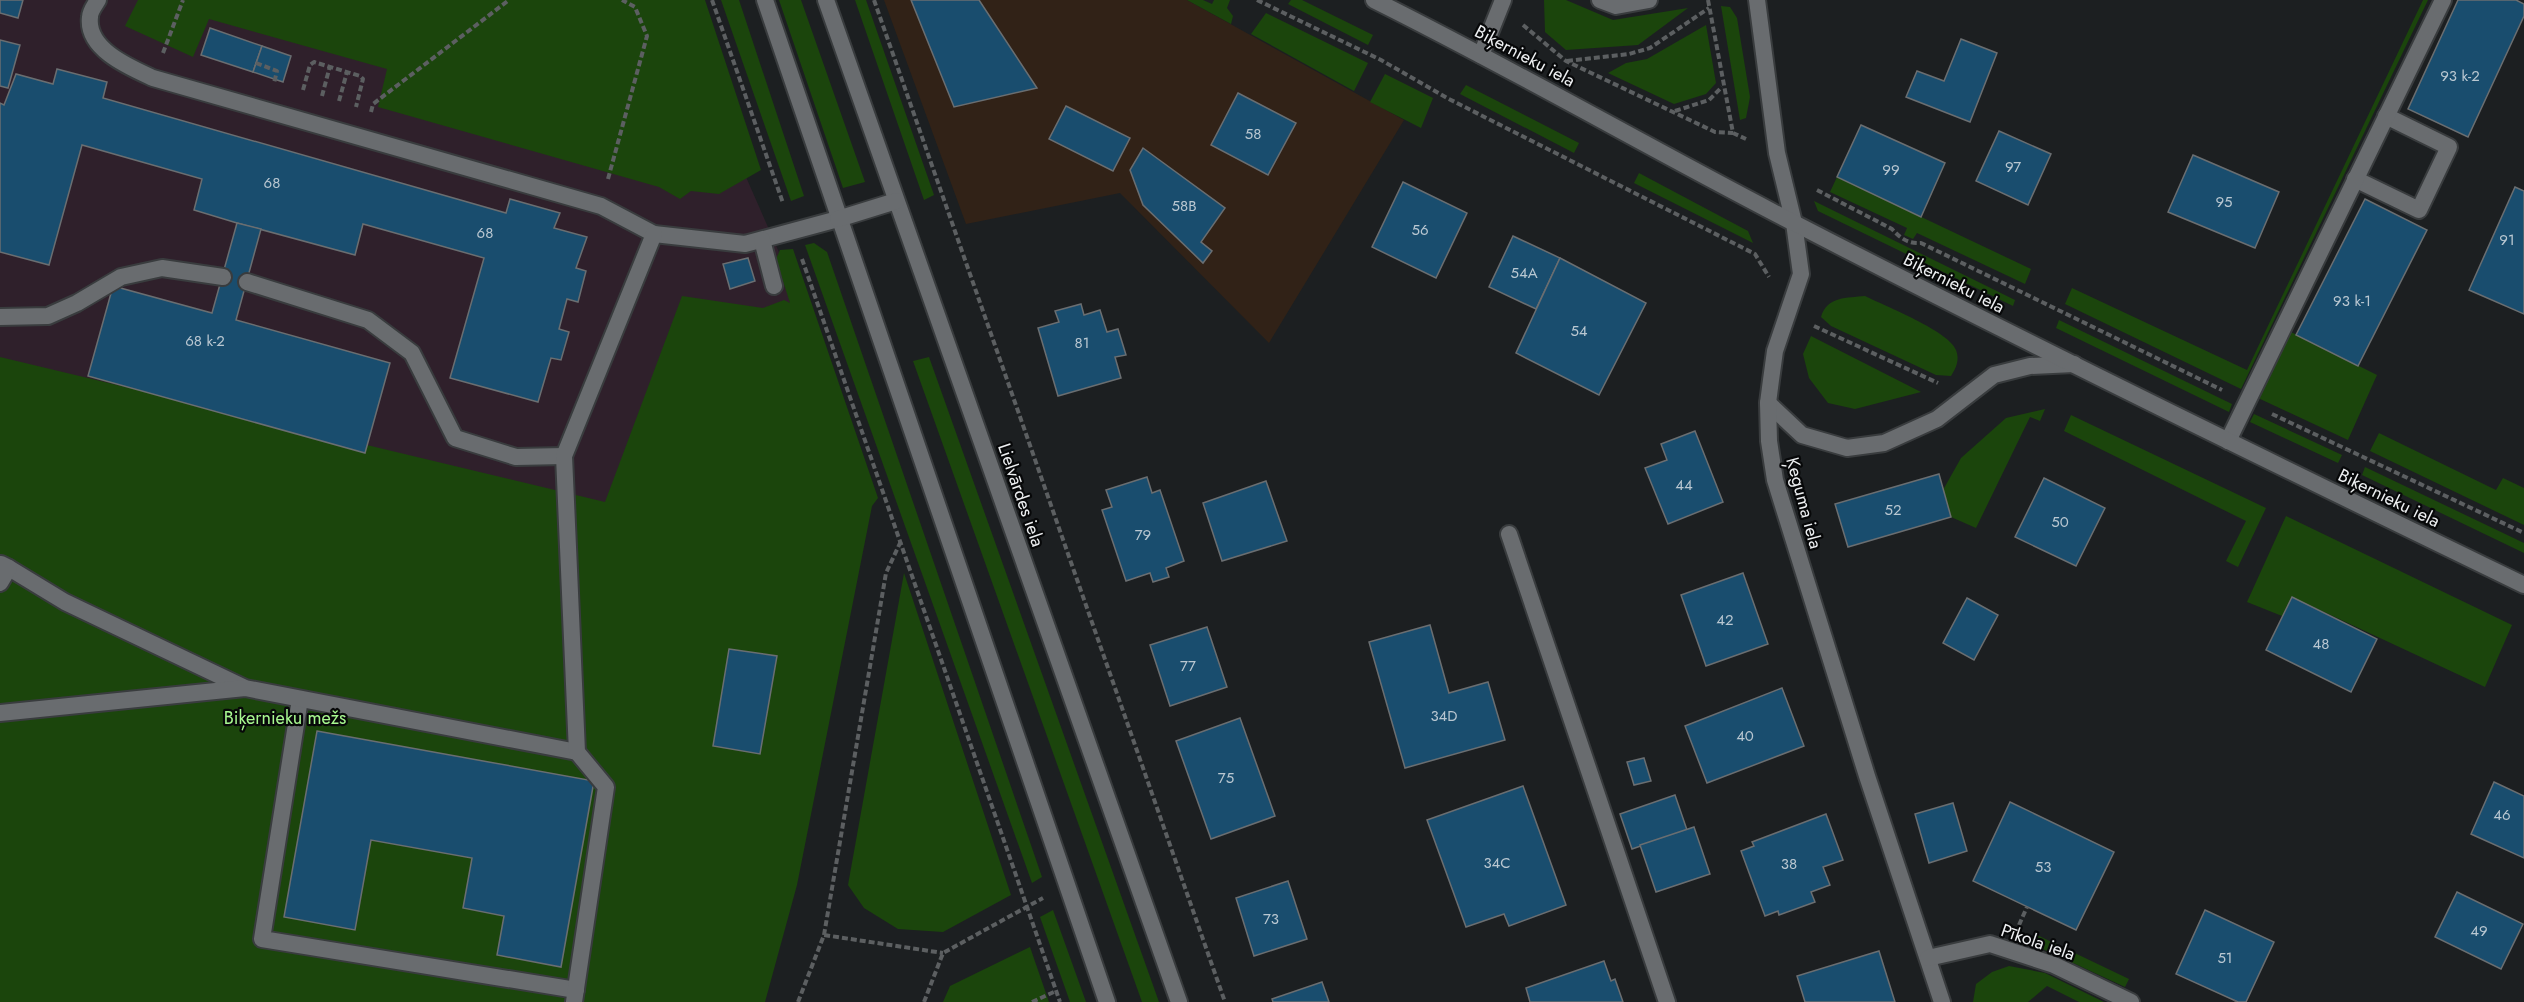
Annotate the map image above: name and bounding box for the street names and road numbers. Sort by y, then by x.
street label: Biķernieku iela [1470,19,1580,93]
street label: Biķernieku iela [1899,246,2009,320]
street label: Lielvārdes iela [991,440,1051,550]
street label: Ķeguma iela [1779,454,1829,552]
street label: Biķernieku iela [2334,462,2444,534]
street label: Pīkola iela [1997,917,2079,967]

